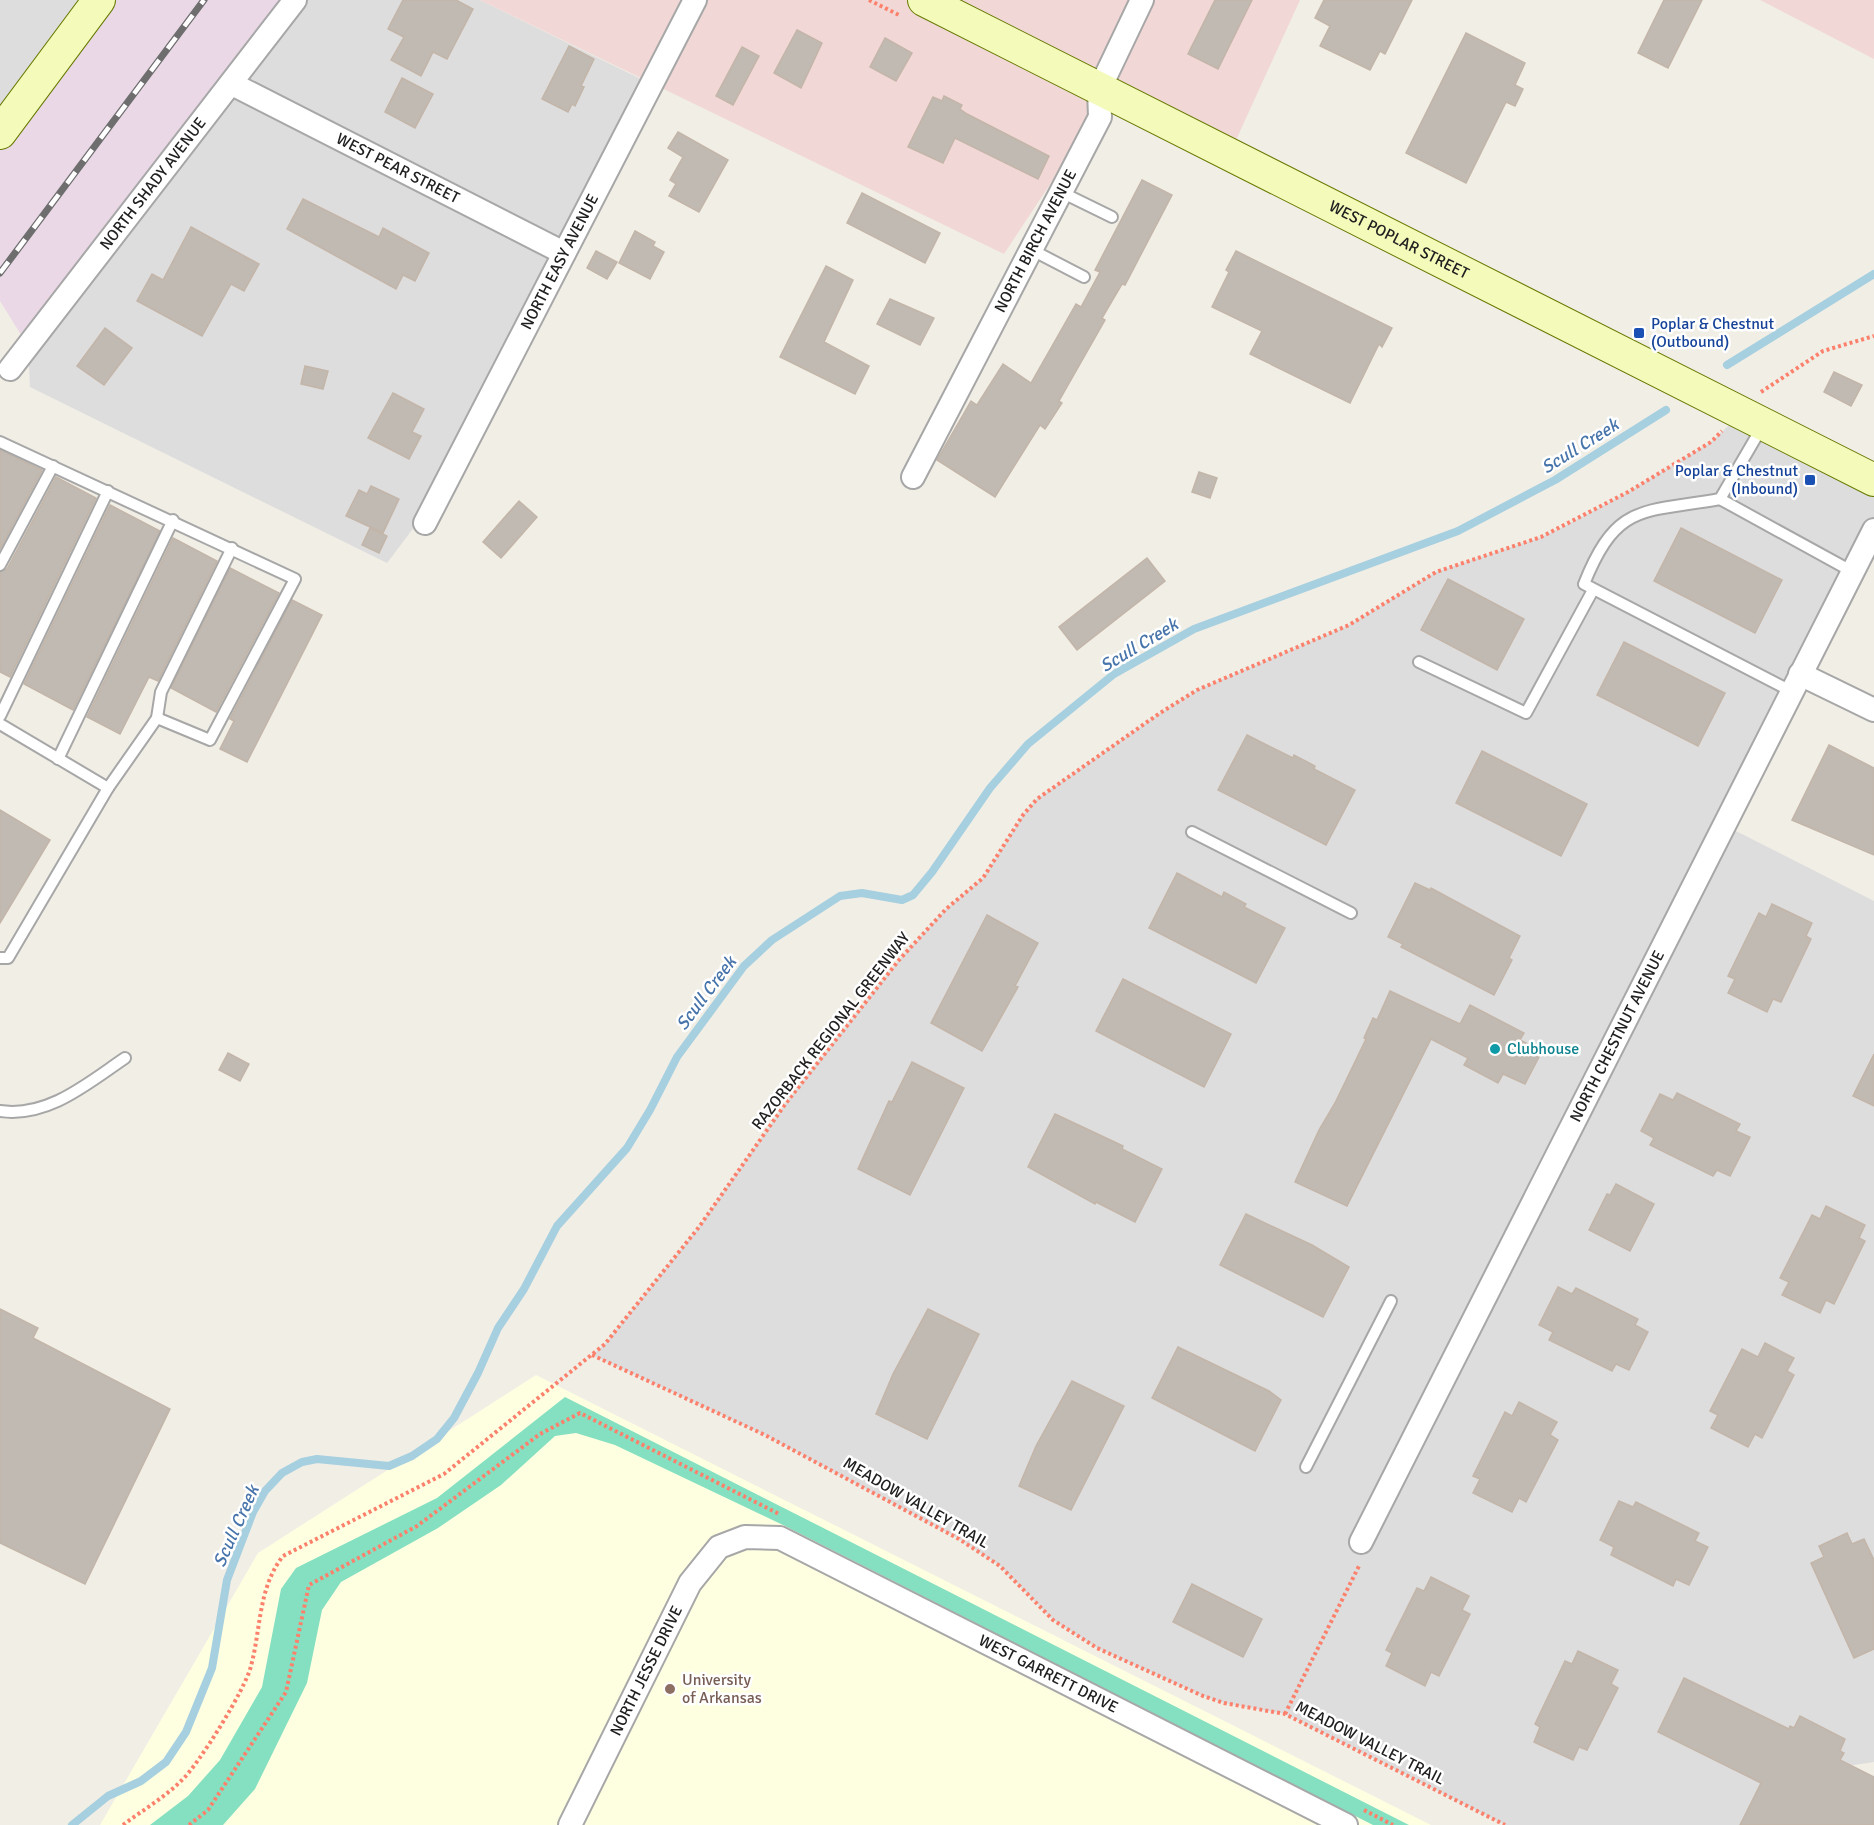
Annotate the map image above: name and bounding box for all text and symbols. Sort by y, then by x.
street label: NORTH SHADY AVENUE [96,114,211,254]
street label: WEST PEAR STREET [333,129,463,208]
street label: NORTH BIRCH AVENUE [990,166,1081,316]
street label: NORTH EASY AVENUE [517,190,603,333]
street label: WEST POPLAR STREET [1325,196,1472,284]
place label: Poplar & Chestnut (Outbound) [1651,314,1775,352]
marker: Poplar & Chestnut (Outbound) [1632,326,1646,340]
water label: Scull Creek [1537,413,1624,478]
place label: Poplar & Chestnut (Inbound) [1675,461,1798,499]
marker: Poplar & Chestnut (Inbound) [1803,473,1817,487]
water label: Scull Creek [1096,612,1184,677]
street label: RAZORBACK REGIONAL GREENWAY [748,928,914,1134]
street label: NORTH CHESTNUT AVENUE [1566,947,1669,1125]
water label: Scull Creek [671,950,742,1034]
place label: Clubhouse [1507,1039,1579,1059]
marker: Clubhouse [1488,1042,1502,1056]
street label: MEADOW VALLEY TRAIL [840,1453,992,1553]
water label: Scull Creek [208,1480,265,1570]
street label: NORTH JESSE DRIVE [606,1603,687,1739]
street label: WEST GARRETT DRIVE [975,1630,1121,1718]
place label: University of Arkansas [682,1670,762,1708]
marker: University of Arkansas [663,1682,677,1696]
street label: MEADOW VALLEY TRAIL [1292,1697,1448,1789]

